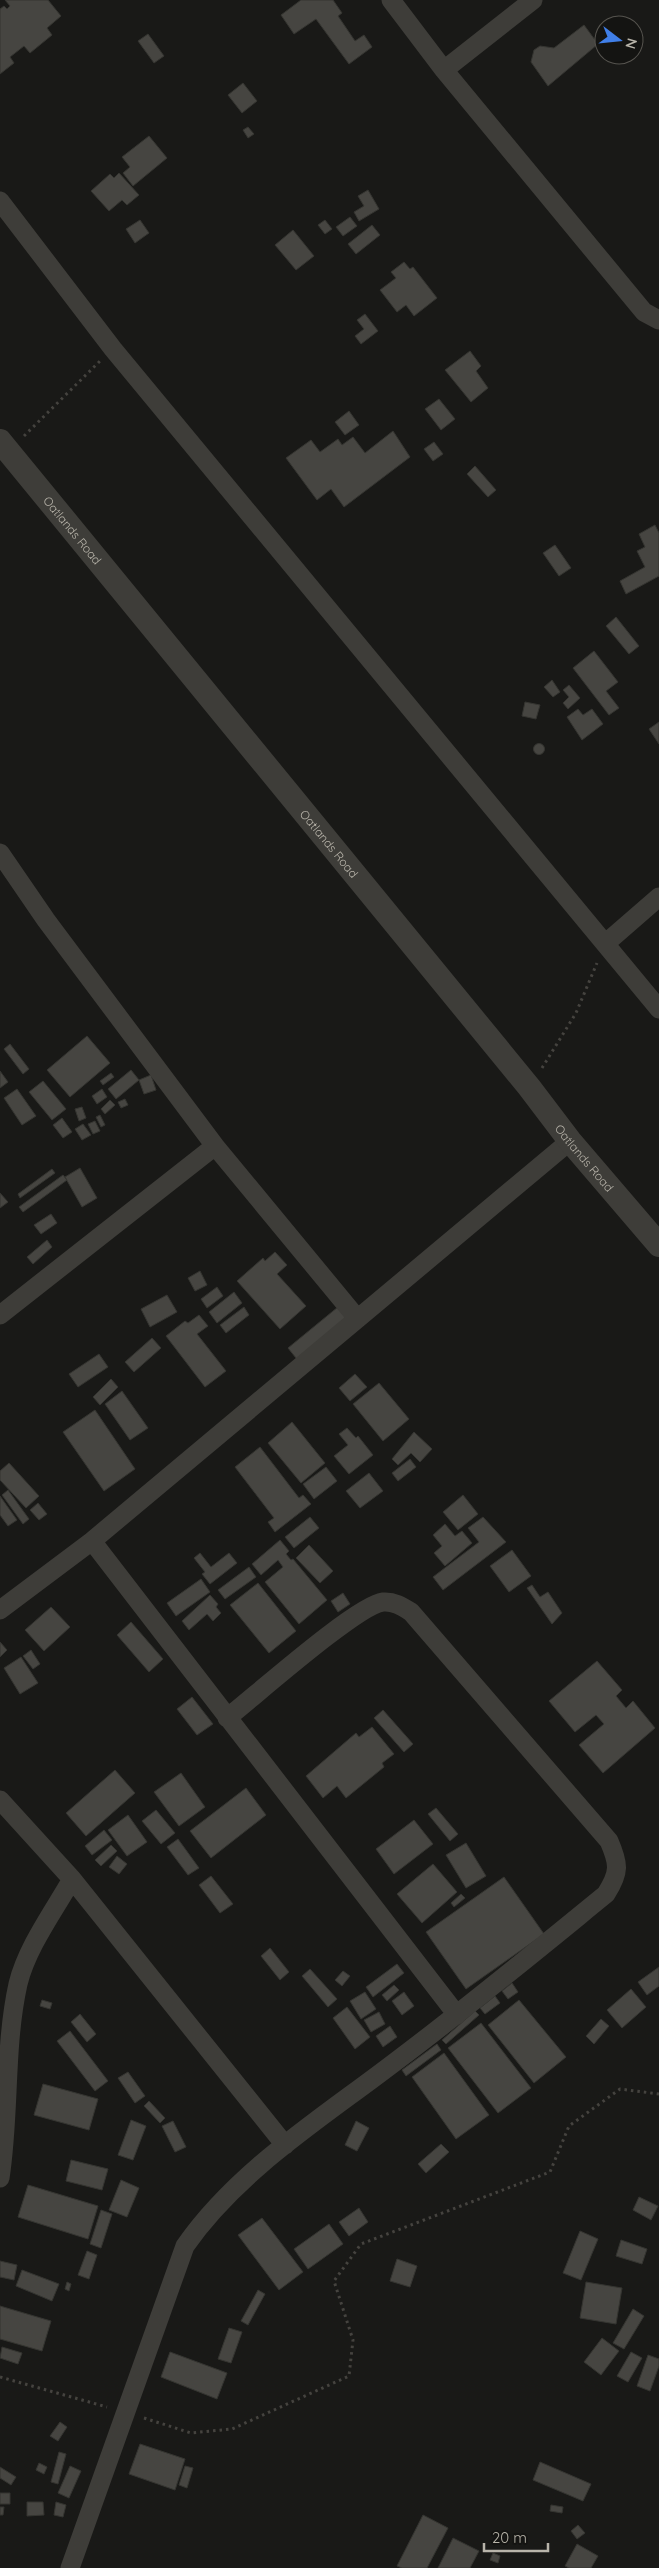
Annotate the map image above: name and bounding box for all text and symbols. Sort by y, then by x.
north arrow [594,15,644,65]
text: N [621,36,642,51]
street label: Oatlands Road [41,493,105,567]
street label: Oatlands Road [297,806,362,880]
street label: Oatlands Road [552,1121,617,1195]
scale bar [484,2520,548,2552]
text: 20 m [492,2528,527,2547]

